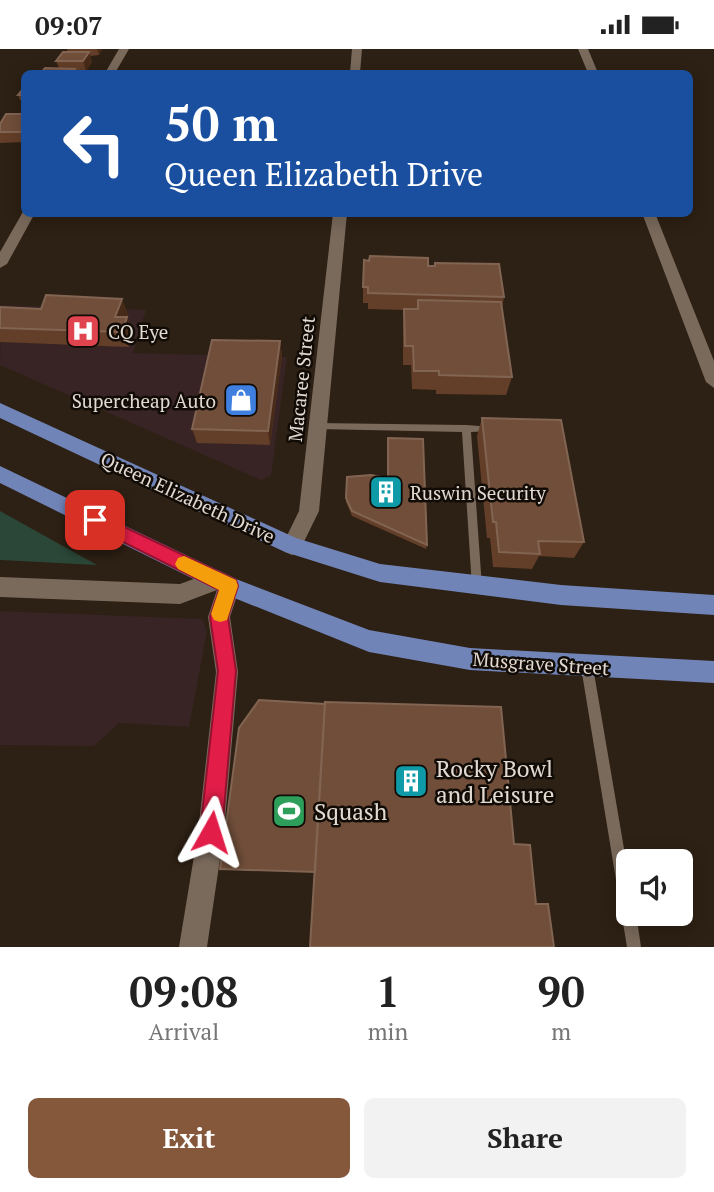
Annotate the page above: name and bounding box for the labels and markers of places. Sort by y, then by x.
hospital icon: CQ Eye [64,312,102,350]
place label: CQ Eye [108,319,168,344]
shop icon: Supercheap Auto [222,381,260,419]
place label: Supercheap Auto [72,388,216,413]
building icon: Ruswin Security [367,473,405,511]
place label: Ruswin Security [410,480,546,505]
pin [65,490,125,550]
place label: Rocky Bowl and Leisure [436,753,554,810]
building icon: Rocky Bowl and Leisure [392,762,430,800]
sports icon: Squash [270,792,308,830]
place label: Squash [314,796,388,827]

